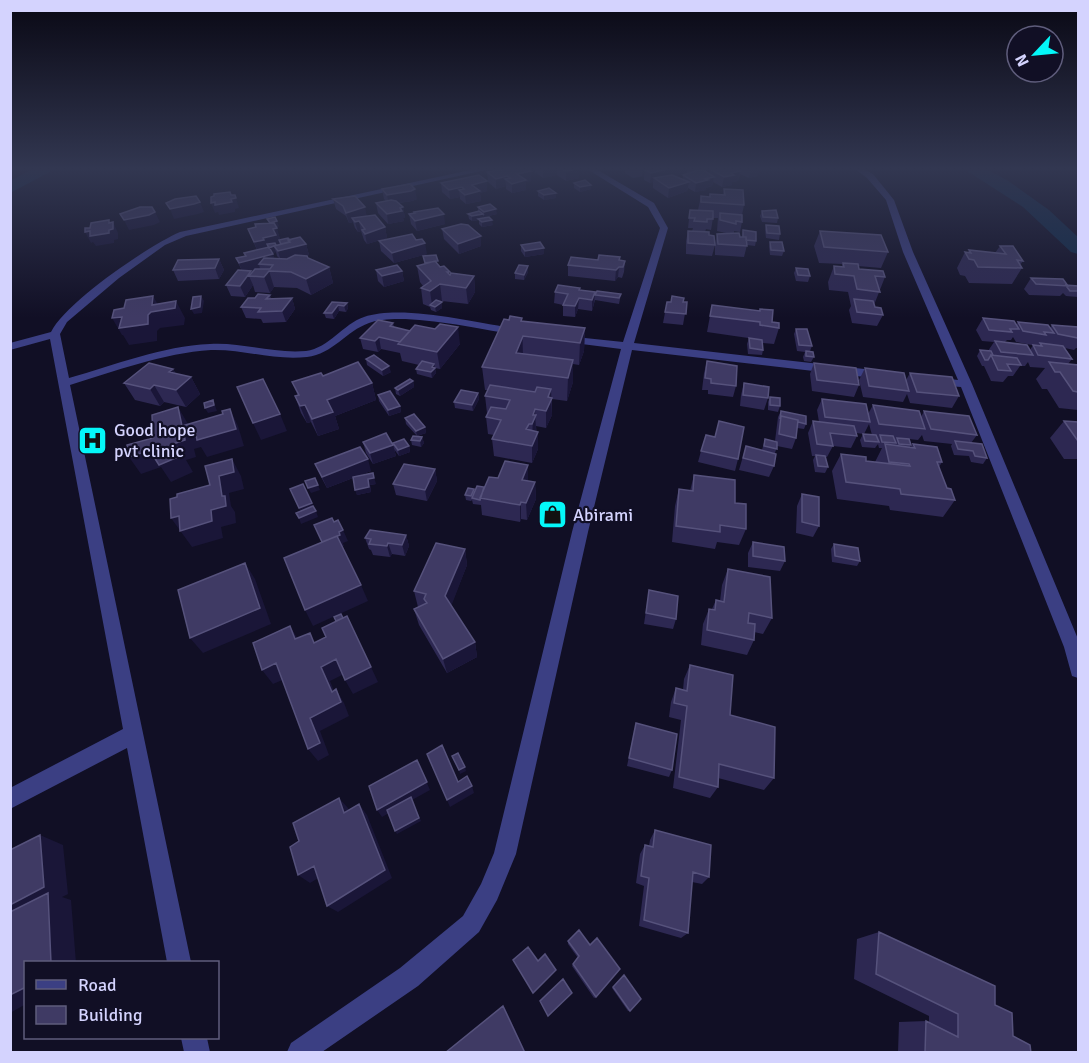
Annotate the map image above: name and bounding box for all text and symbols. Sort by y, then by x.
north arrow [1005,24,1065,84]
text: N [1011,51,1034,70]
place label: Good hope pvt clinic [114,419,196,462]
hospital icon: Good hope pvt clinic [77,424,109,456]
shop icon: Abirami [536,499,568,531]
place label: Abirami [573,504,633,526]
legend [24,961,219,1039]
text: Road [78,974,117,996]
text: Building [78,1004,142,1026]

